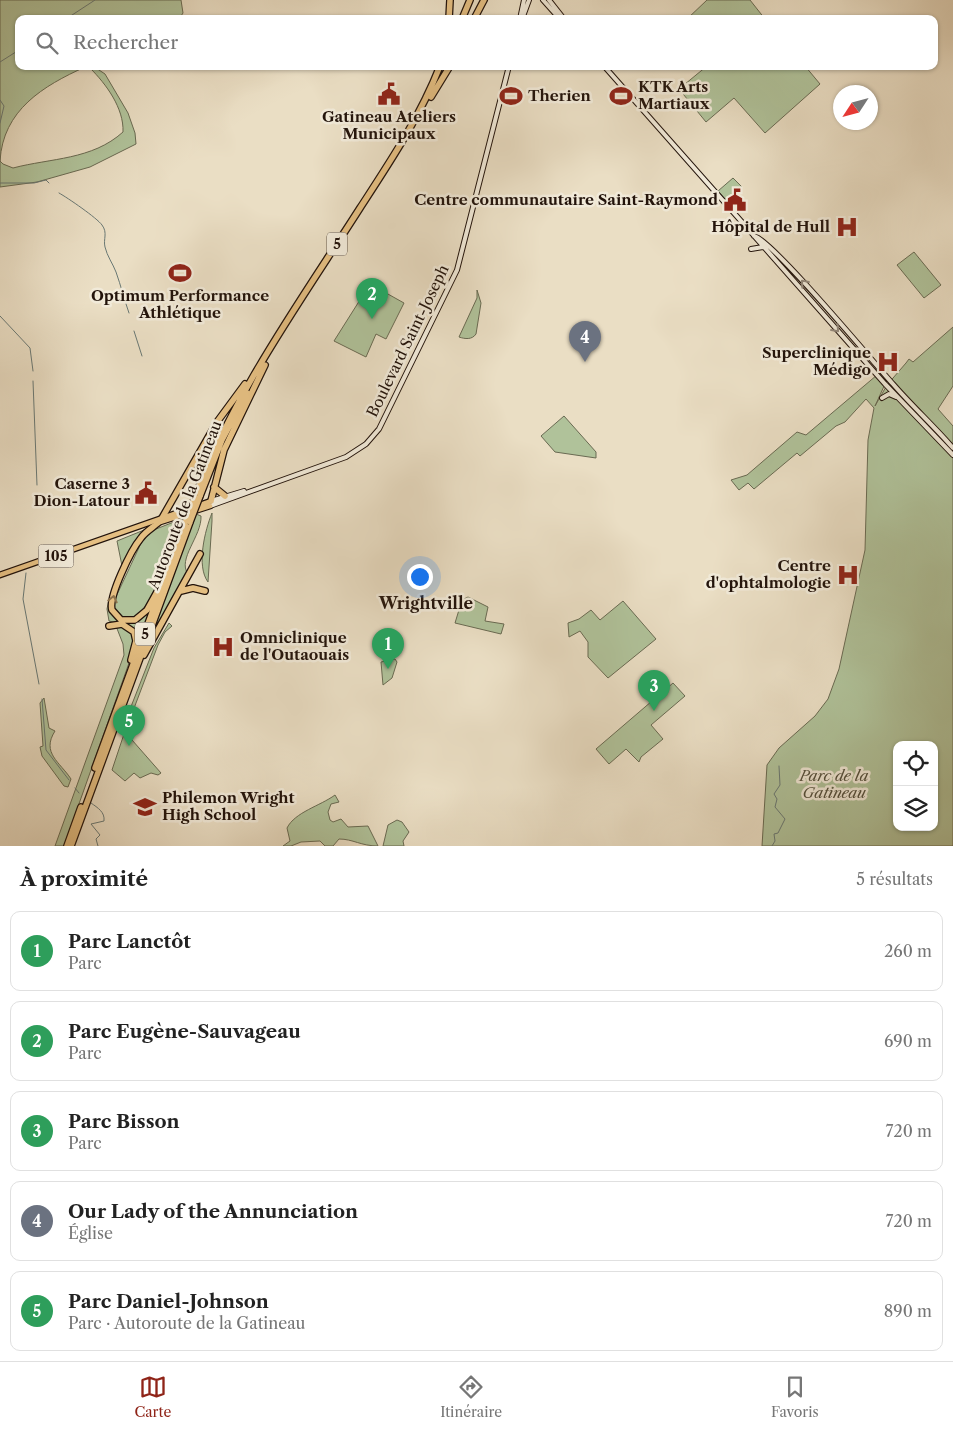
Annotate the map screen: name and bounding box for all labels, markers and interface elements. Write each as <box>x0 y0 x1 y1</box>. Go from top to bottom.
search box <box>15 15 938 70</box>
icon: search <box>33 29 61 57</box>
text: Rechercher <box>73 31 178 54</box>
place label: KTK Arts Martiaux <box>638 77 710 113</box>
public building icon: Gatineau Ateliers Municipaux <box>376 81 402 107</box>
sports icon: Therien <box>498 83 524 109</box>
sports icon: KTK Arts Martiaux <box>608 83 634 109</box>
north arrow <box>833 85 878 130</box>
place label: Therien <box>528 86 591 105</box>
place label: Gatineau Ateliers Municipaux <box>322 107 456 143</box>
public building icon: Centre communautaire Saint-Raymond <box>722 187 748 213</box>
place label: Centre communautaire Saint-Raymond <box>414 190 718 209</box>
hospital icon: Hôpital de Hull <box>834 214 860 240</box>
place label: Hôpital de Hull <box>711 217 830 236</box>
road number: 5 <box>327 232 347 255</box>
sports icon: Optimum Performance Athlétique <box>167 260 193 286</box>
street label: Boulevard Saint-Joseph <box>362 261 453 420</box>
pin: 2 <box>356 278 388 319</box>
one-way arrow <box>800 279 809 288</box>
place label: Optimum Performance Athlétique <box>91 286 269 322</box>
pin: 4 <box>569 321 601 362</box>
one-way arrow <box>831 324 840 333</box>
place label: Superclinique Médigo <box>762 343 871 379</box>
hospital icon: Superclinique Médigo <box>875 349 901 375</box>
street label: Autoroute de la Gatineau <box>143 418 226 593</box>
place label: Caserne 3 Dion-Latour <box>33 474 131 510</box>
public building icon: Caserne 3 Dion-Latour <box>133 480 159 506</box>
road number: 105 <box>38 544 74 568</box>
place label: Centre d'ophtalmologie <box>706 556 831 592</box>
hospital icon: Centre d'ophtalmologie <box>835 562 861 588</box>
your location <box>407 564 433 590</box>
district label: Wrightville <box>378 593 474 613</box>
one-way arrow <box>107 595 118 604</box>
road number: 5 <box>135 622 155 646</box>
place label: Omniclinique de l'Outaouais <box>240 628 349 664</box>
pin: 1 <box>372 628 404 669</box>
hospital icon: Omniclinique de l'Outaouais <box>210 634 236 660</box>
pin: 3 <box>638 670 670 711</box>
pin: 5 <box>113 705 145 746</box>
map controls <box>893 741 938 831</box>
button: locate <box>893 741 938 786</box>
park label: Parc de la Gatineau <box>798 766 869 802</box>
button: layers <box>893 786 938 831</box>
place label: Philemon Wright High School <box>162 788 295 824</box>
school or university icon: Philemon Wright High School <box>132 794 158 820</box>
text: À proximité <box>20 866 148 891</box>
text: 5 résultats <box>856 869 933 889</box>
text: Parc Lanctôt <box>68 930 191 953</box>
text: 1 <box>33 941 41 961</box>
text: 260 m <box>884 941 932 961</box>
text: Parc <box>68 953 102 973</box>
text: Parc Eugène-Sauvageau <box>68 1020 301 1043</box>
text: 2 <box>32 1031 42 1051</box>
text: 690 m <box>884 1031 932 1051</box>
text: Parc <box>68 1043 102 1063</box>
text: Parc Bisson <box>68 1110 180 1133</box>
text: 3 <box>32 1121 42 1141</box>
text: 720 m <box>886 1121 932 1141</box>
text: Parc <box>68 1133 102 1153</box>
text: Our Lady of the Annunciation <box>68 1200 358 1223</box>
text: 4 <box>32 1211 42 1231</box>
text: 720 m <box>886 1211 932 1231</box>
text: Église <box>68 1223 113 1243</box>
text: Parc Daniel-Johnson <box>68 1290 269 1313</box>
text: 5 <box>33 1301 41 1321</box>
text: 890 m <box>884 1301 932 1321</box>
text: Parc · Autoroute de la Gatineau <box>68 1313 305 1333</box>
tab: Carte <box>134 1373 171 1421</box>
tab: Itinéraire <box>440 1373 502 1421</box>
tab: Favoris <box>771 1373 819 1421</box>

